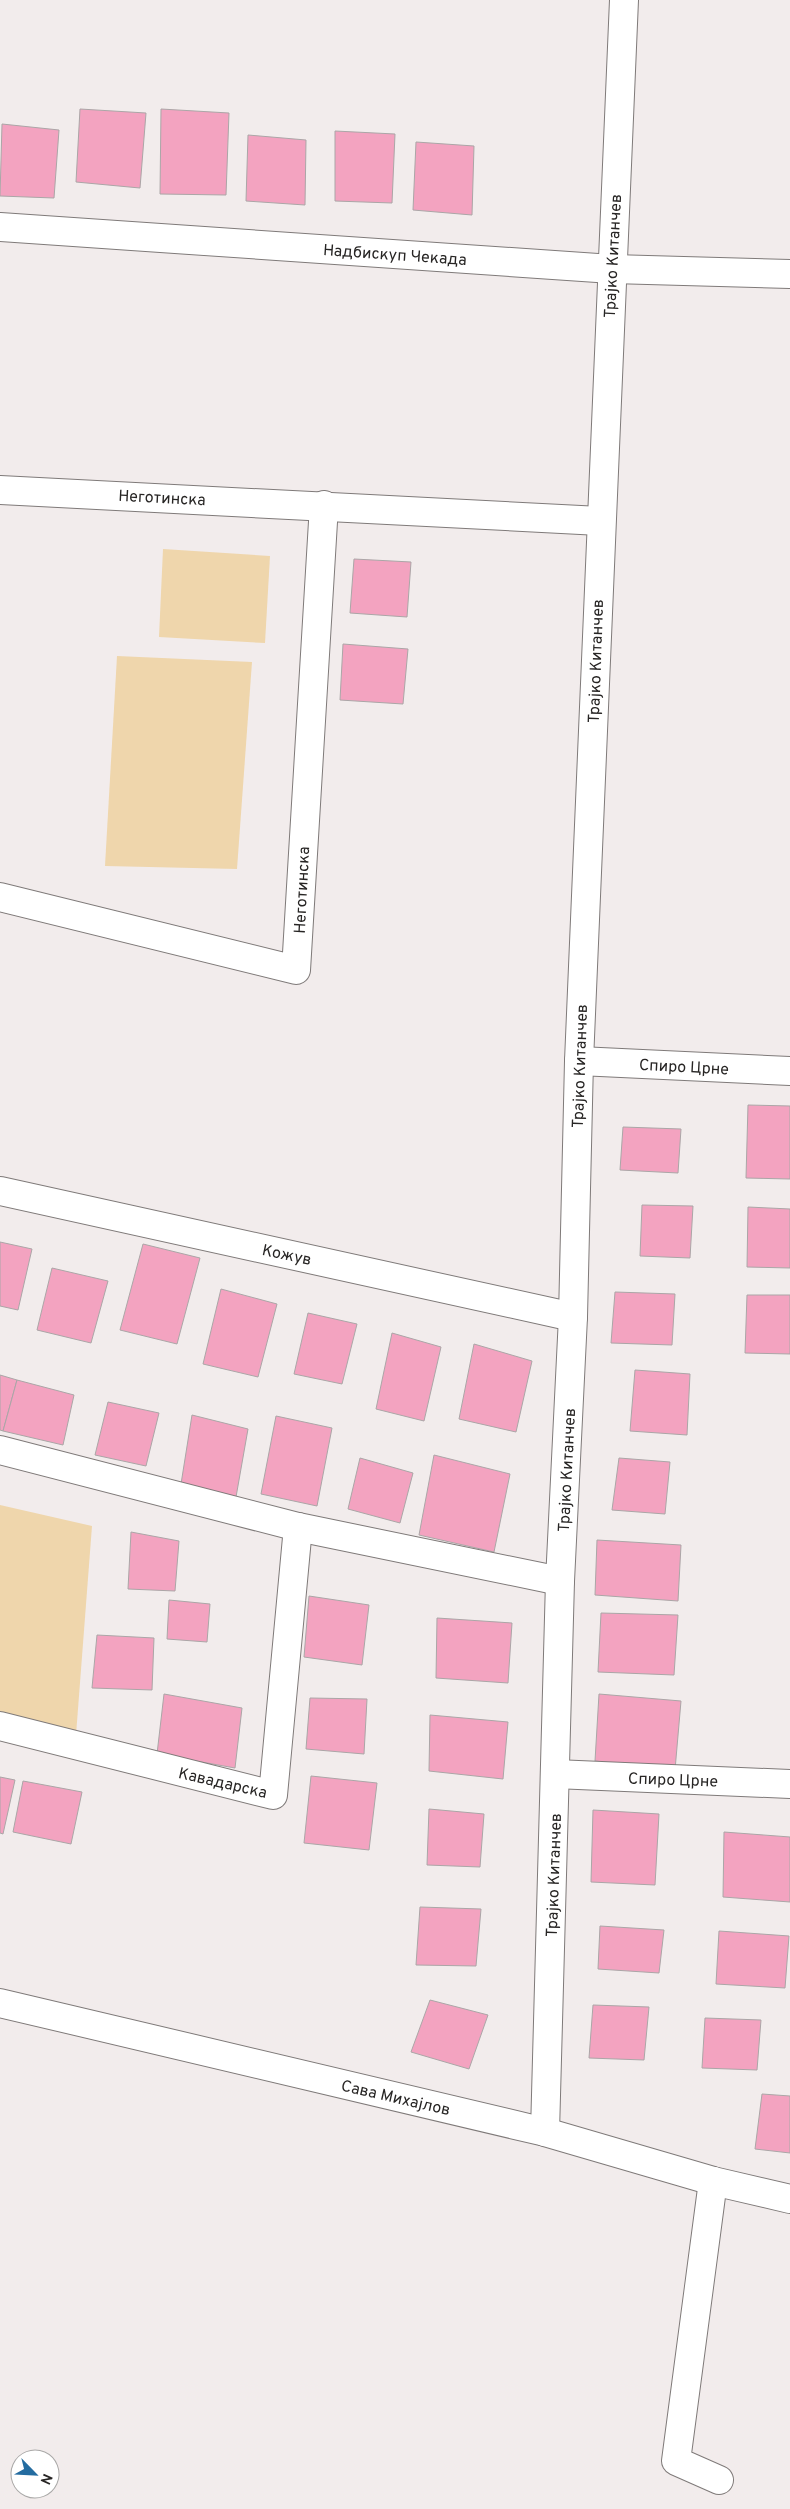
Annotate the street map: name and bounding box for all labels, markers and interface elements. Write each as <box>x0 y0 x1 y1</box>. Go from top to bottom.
street label: Трајко Китанчев <box>601 194 627 319</box>
street label: Надбискуп Чекада <box>322 241 467 271</box>
street label: Неготинска <box>118 487 206 511</box>
street label: Трајко Китанчев <box>585 599 609 723</box>
street label: Неготинска <box>291 846 315 934</box>
street label: Трајко Китанчев <box>569 1004 593 1128</box>
street label: Спиро Црне <box>638 1056 729 1080</box>
street label: Кожув <box>260 1241 313 1271</box>
street label: Трајко Китанчев <box>555 1408 581 1533</box>
street label: Кавадарска <box>176 1764 269 1804</box>
street label: Спиро Црне <box>628 1769 718 1793</box>
street label: Трајко Китанчев <box>543 1813 567 1937</box>
street label: Сава Михајлов <box>339 2077 452 2121</box>
north arrow <box>10 2449 60 2499</box>
text: N <box>36 2471 55 2487</box>

